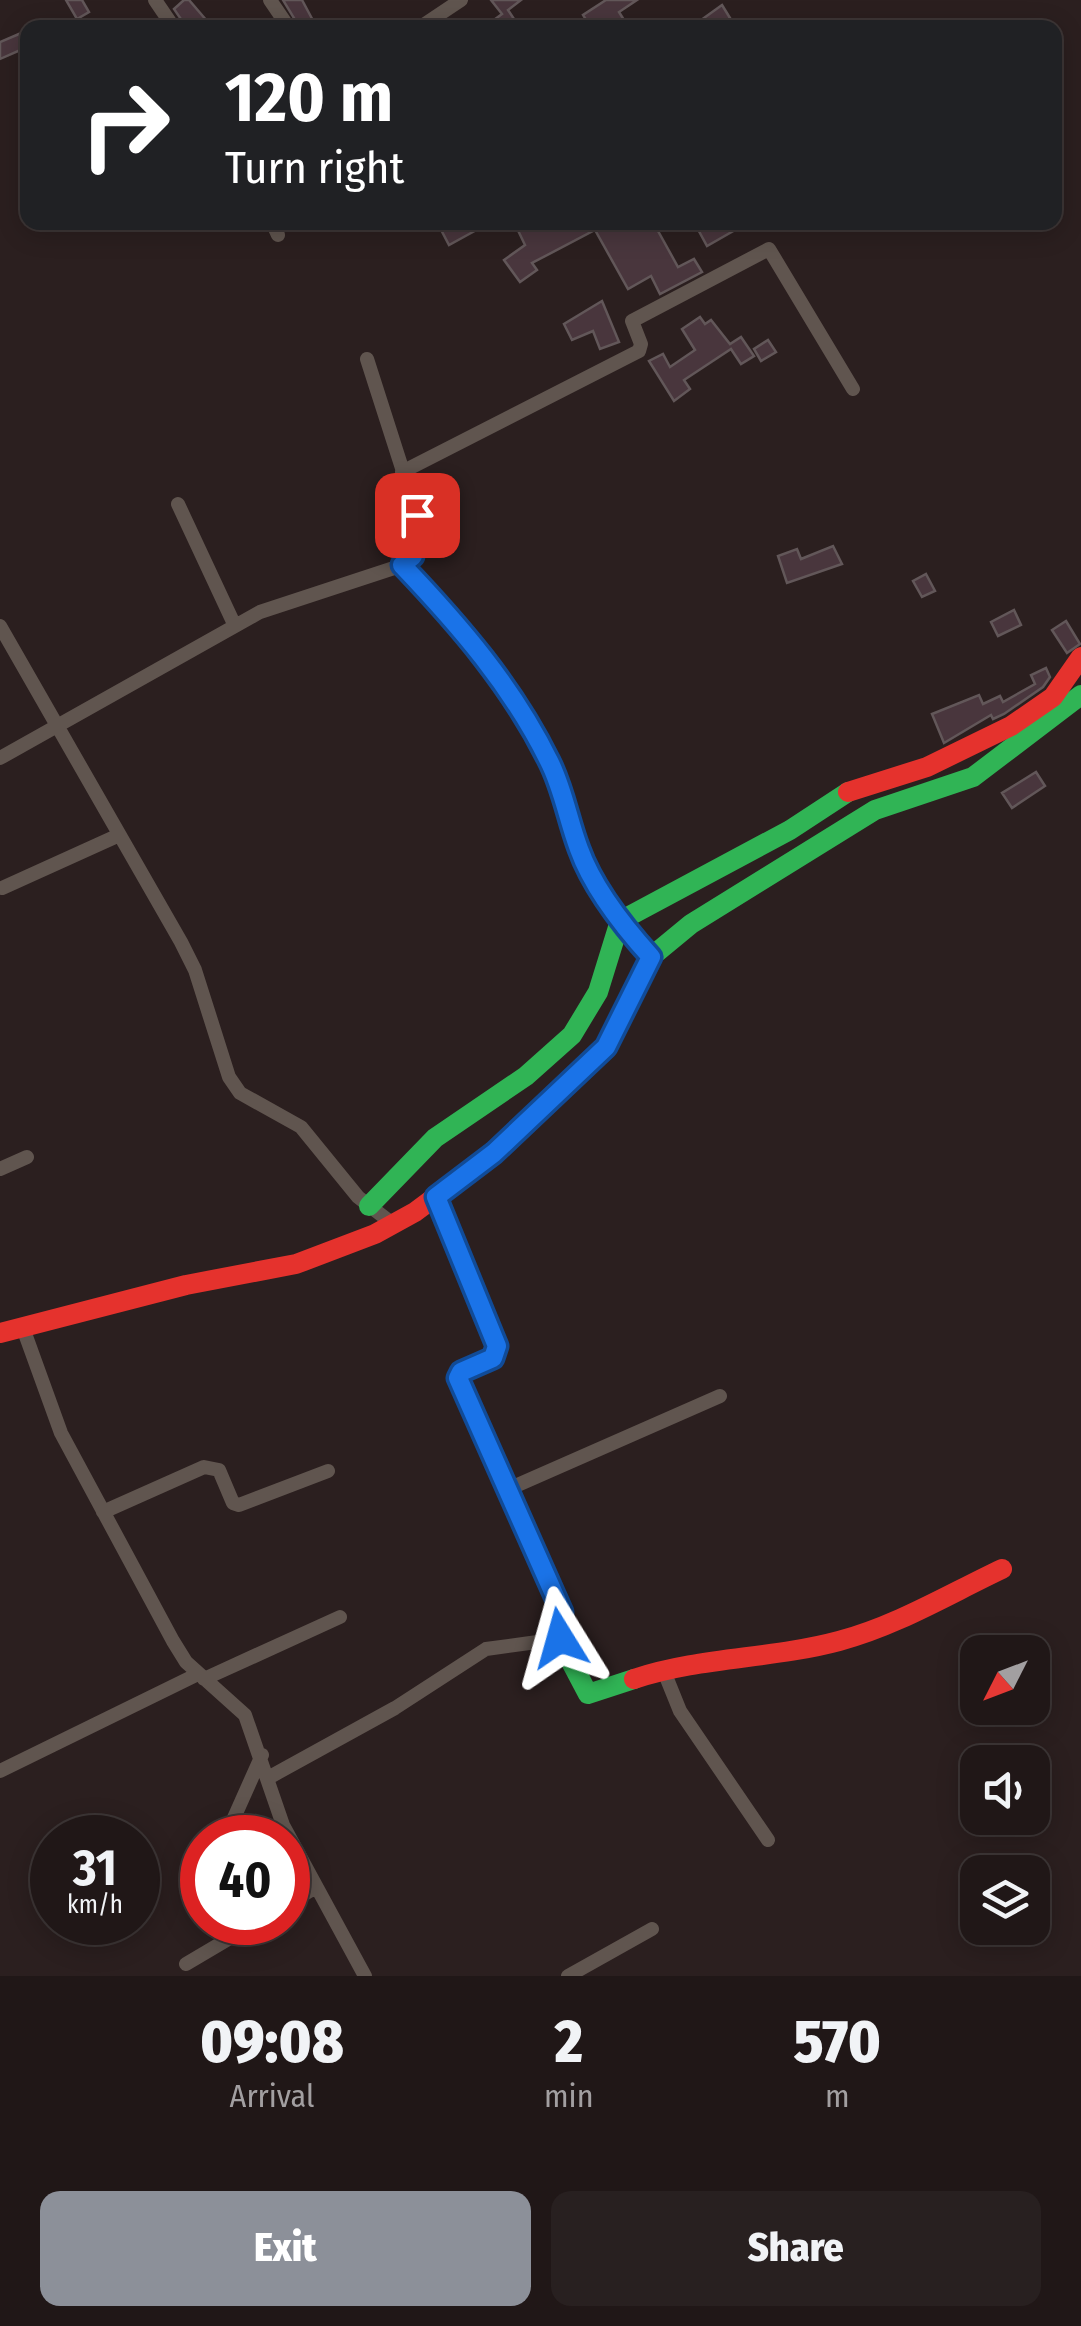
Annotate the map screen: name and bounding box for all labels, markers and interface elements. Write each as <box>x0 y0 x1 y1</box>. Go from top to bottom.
text: 120 m <box>225 56 393 140</box>
icon: right <box>60 60 190 190</box>
text: Turn right <box>225 141 404 195</box>
pin <box>375 473 460 558</box>
icon: arrive <box>390 488 445 543</box>
position arrow <box>508 1586 612 1690</box>
north arrow <box>960 1635 1050 1725</box>
map controls <box>960 1635 1050 1945</box>
button: sound <box>960 1745 1050 1835</box>
speed limit sign: 40 <box>180 1815 310 1945</box>
text: 31 <box>73 1838 117 1898</box>
button: layers <box>960 1855 1050 1945</box>
text: km/h <box>67 1890 123 1920</box>
text: 09:08 <box>200 2006 344 2078</box>
text: 2 <box>555 2006 583 2078</box>
text: 570 <box>794 2006 881 2078</box>
text: Arrival <box>230 2077 314 2115</box>
text: min <box>544 2077 594 2115</box>
text: m <box>825 2077 850 2115</box>
button: Exit <box>40 2191 531 2306</box>
button: Share <box>551 2191 1041 2306</box>

